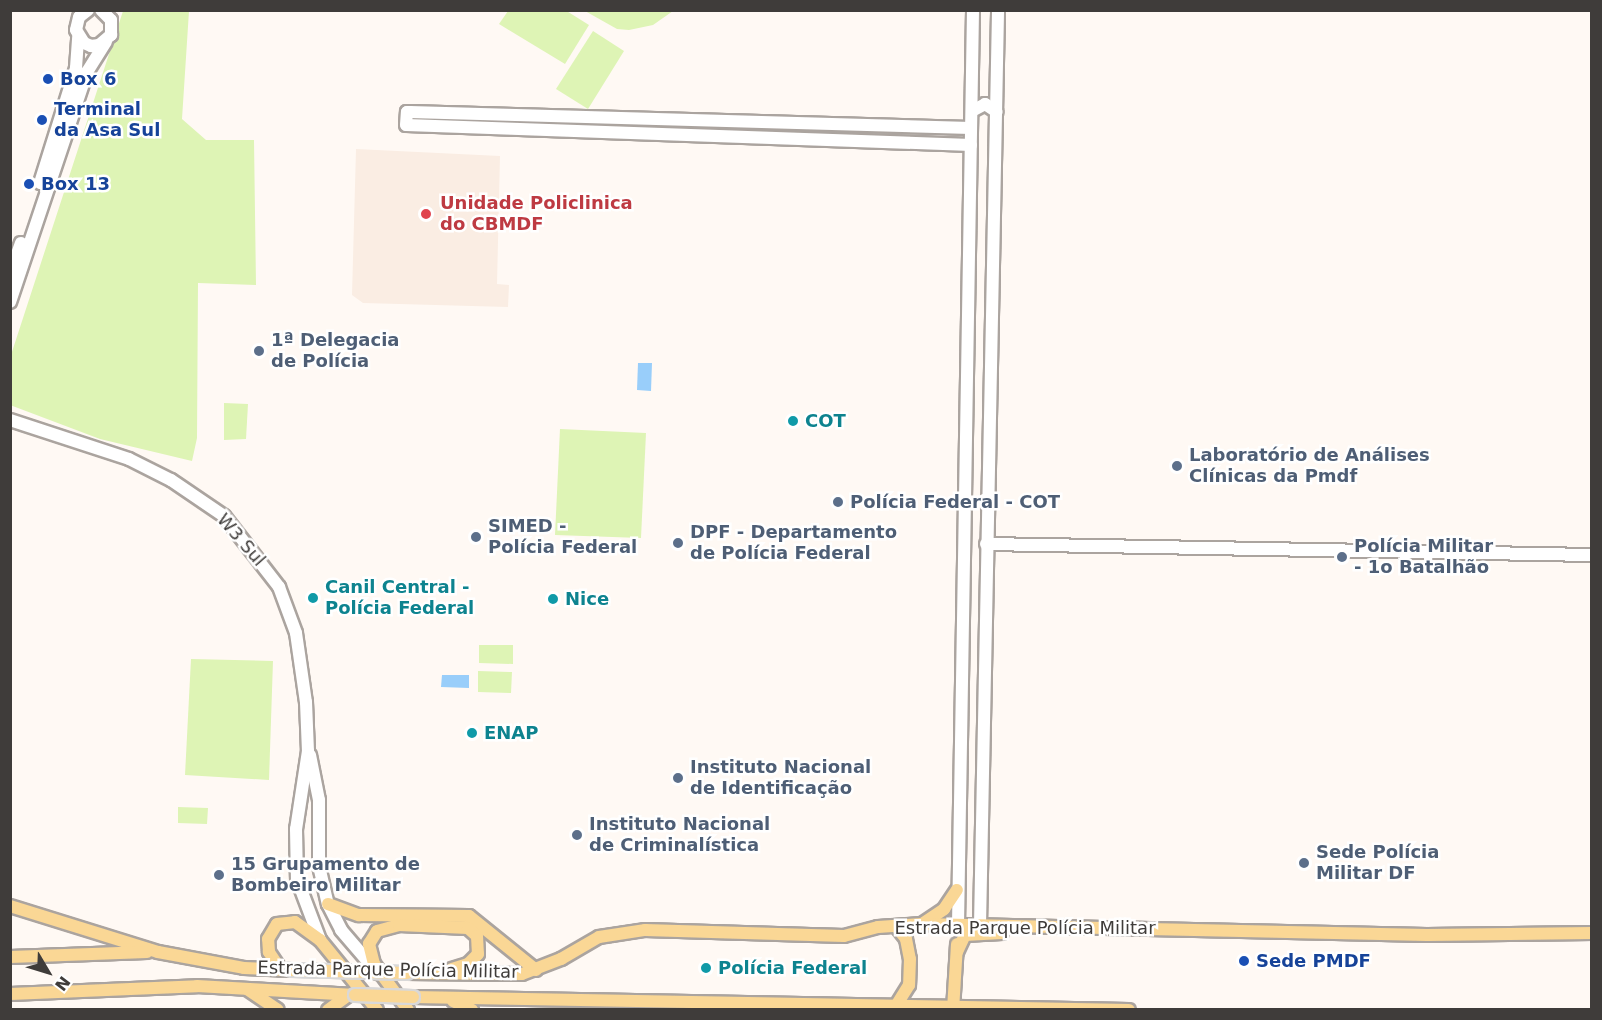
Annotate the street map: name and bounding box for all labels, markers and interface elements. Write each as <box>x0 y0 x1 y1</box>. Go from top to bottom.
place label: Box 6 <box>60 68 116 90</box>
marker: Box 6 <box>41 72 55 86</box>
place label: Terminal da Asa Sul <box>54 99 160 142</box>
marker: Terminal da Asa Sul <box>35 113 49 127</box>
place label: Box 13 <box>41 173 110 195</box>
marker: Box 13 <box>22 177 36 191</box>
place label: Unidade Policlinica do CBMDF <box>440 193 633 236</box>
marker: Unidade Policlinica do CBMDF <box>417 205 435 223</box>
place label: 1ª Delegacia de Polícia <box>271 330 399 372</box>
marker: 1ª Delegacia de Polícia <box>252 344 266 358</box>
place label: COT <box>805 410 846 432</box>
marker: COT <box>786 414 800 428</box>
place label: Laboratório de Análises Clínicas da Pmdf <box>1189 445 1430 488</box>
marker: Laboratório de Análises Clínicas da Pmdf <box>1170 459 1184 473</box>
place label: Polícia Federal - COT <box>850 491 1060 513</box>
marker: Polícia Federal - COT <box>831 495 845 509</box>
street label: W3 Sul <box>212 509 270 571</box>
place label: SIMED - Polícia Federal <box>488 516 637 558</box>
place label: DPF - Departamento de Polícia Federal <box>690 522 897 564</box>
marker: SIMED - Polícia Federal <box>469 530 483 544</box>
marker: DPF - Departamento de Polícia Federal <box>671 536 685 550</box>
place label: Polícia Militar - 1o Batalhão <box>1354 536 1493 578</box>
marker: Polícia Militar - 1o Batalhão <box>1335 550 1349 564</box>
place label: Canil Central - Polícia Federal <box>325 577 474 620</box>
place label: Nice <box>565 588 609 610</box>
marker: Canil Central - Polícia Federal <box>306 591 320 605</box>
marker: Nice <box>546 592 560 606</box>
place label: ENAP <box>484 722 538 744</box>
marker: ENAP <box>465 726 479 740</box>
place label: Instituto Nacional de Identificação <box>690 757 871 800</box>
marker: Instituto Nacional de Identificação <box>671 771 685 785</box>
place label: Instituto Nacional de Criminalística <box>589 814 770 856</box>
marker: Instituto Nacional de Criminalística <box>570 828 584 842</box>
place label: Sede Polícia Militar DF <box>1316 842 1439 884</box>
place label: 15 Grupamento de Bombeiro Militar <box>231 854 420 896</box>
marker: Sede Polícia Militar DF <box>1297 856 1311 870</box>
marker: 15 Grupamento de Bombeiro Militar <box>212 868 226 882</box>
street label: Estrada Parque Polícia Militar <box>894 917 1156 939</box>
north arrow <box>18 942 78 1002</box>
place label: Sede PMDF <box>1256 950 1371 972</box>
marker: Sede PMDF <box>1237 954 1251 968</box>
street label: Estrada Parque Polícia Militar <box>257 957 519 983</box>
place label: Polícia Federal <box>718 957 867 979</box>
marker: Polícia Federal <box>699 961 713 975</box>
text: N <box>51 972 74 995</box>

